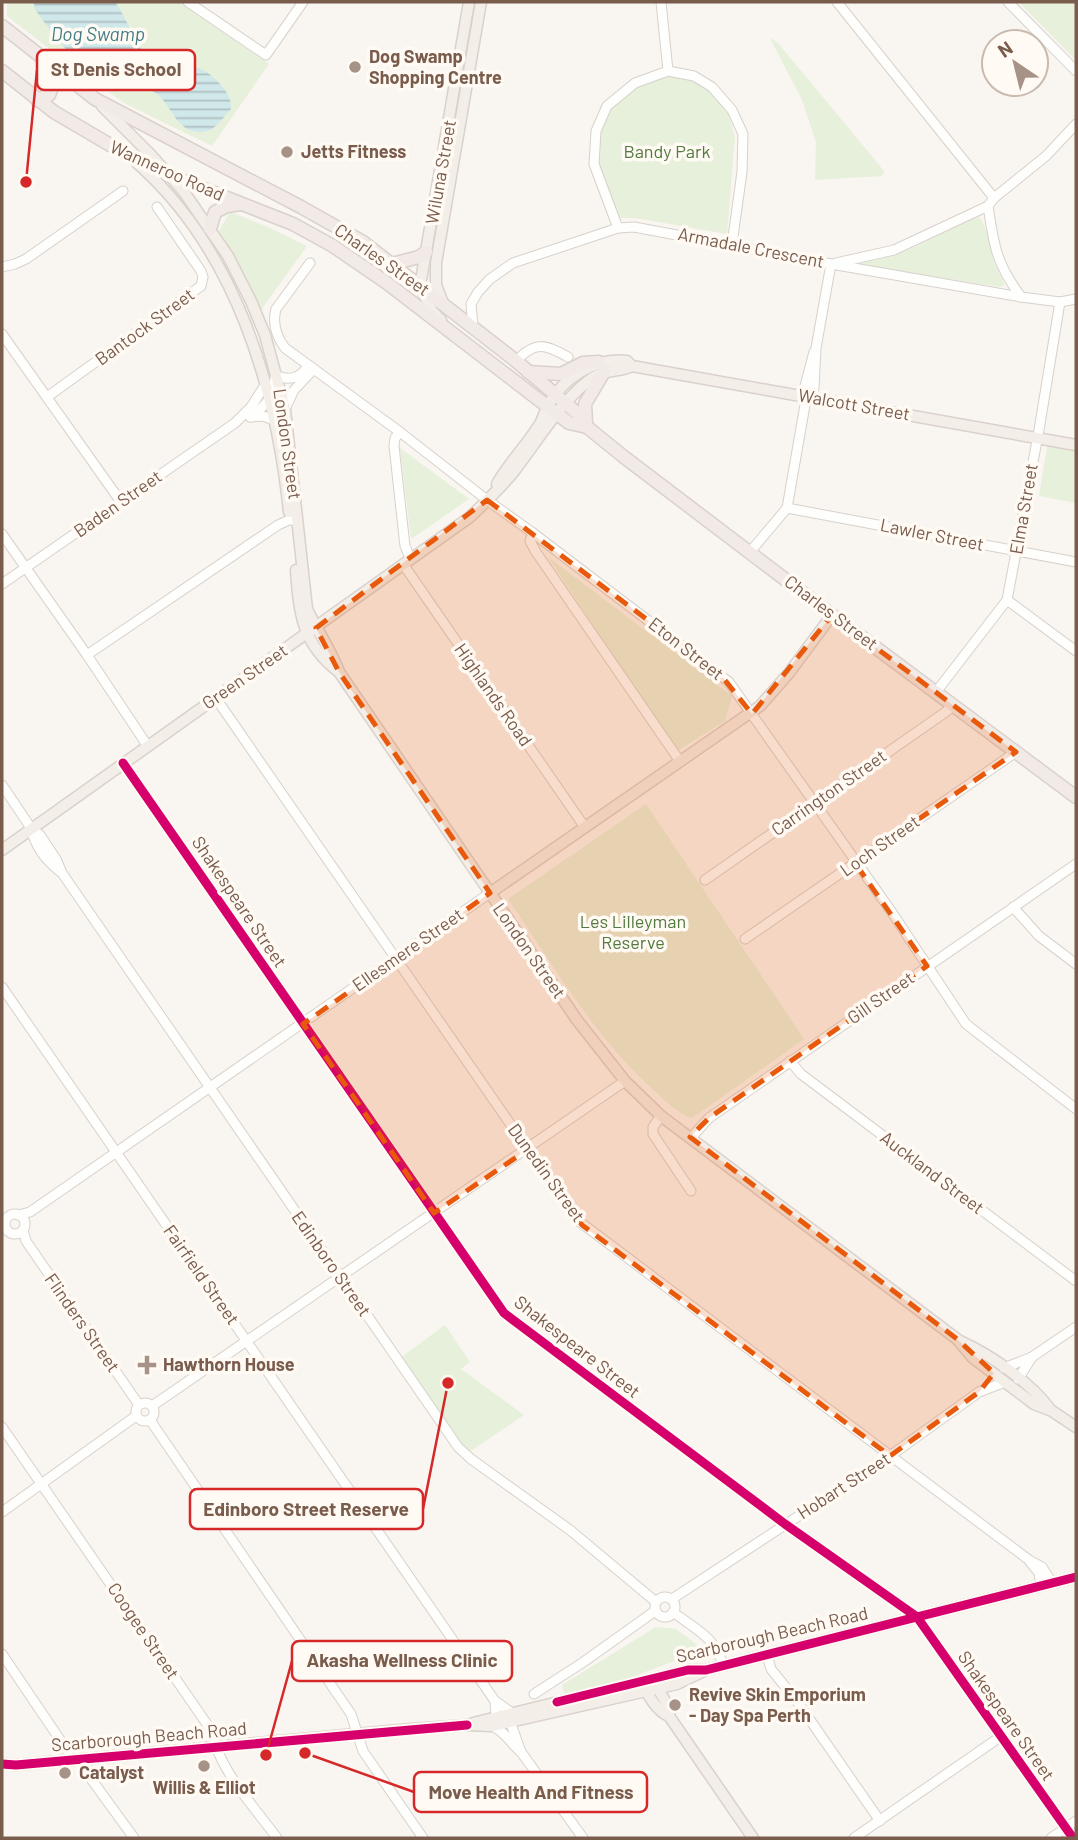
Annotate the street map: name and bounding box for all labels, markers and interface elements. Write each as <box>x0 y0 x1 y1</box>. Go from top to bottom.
water label: Dog Swamp <box>51 22 145 45</box>
north arrow <box>980 28 1050 98</box>
text: N <box>993 36 1017 62</box>
place label: Dog Swamp Shopping Centre <box>369 45 502 88</box>
callout: St Denis School <box>37 50 195 90</box>
text: St Denis School <box>51 57 181 80</box>
marker: Dog Swamp Shopping Centre <box>347 59 363 75</box>
street label: Wiluna Street <box>420 118 460 226</box>
street label: Wanneroo Road <box>107 135 228 205</box>
place label: Jetts Fitness <box>301 140 406 162</box>
park label: Bandy Park <box>623 140 711 162</box>
marker: Jetts Fitness <box>279 144 295 160</box>
street label: Charles Street <box>331 218 434 300</box>
street label: Armadale Crescent <box>676 222 826 272</box>
street label: Bantock Street <box>90 283 198 370</box>
street label: Walcott Street <box>797 383 912 425</box>
street label: London Street <box>269 387 307 501</box>
street label: Elma Street <box>1004 462 1042 556</box>
street label: Baden Street <box>69 465 166 542</box>
street label: Lawler Street <box>878 513 986 555</box>
street label: Charles Street <box>781 570 883 654</box>
street label: Eton Street <box>645 612 729 684</box>
street label: Green Street <box>198 639 291 714</box>
street label: Highlands Road <box>450 639 537 750</box>
street label: Carrington Street <box>767 744 890 840</box>
street label: Loch Street <box>836 810 923 881</box>
street label: Shakespeare Street <box>188 832 292 971</box>
street label: London Street <box>489 898 571 1002</box>
street label: Ellesmere Street <box>348 903 467 996</box>
park label: Les Lilleyman Reserve <box>580 910 686 953</box>
street label: Gill Street <box>843 966 918 1028</box>
street label: Dunedin Street <box>504 1119 590 1226</box>
street label: Auckland Street <box>876 1126 989 1218</box>
street label: Edinboro Street <box>287 1207 376 1320</box>
street label: Fairfield Street <box>159 1220 244 1329</box>
street label: Flinders Street <box>41 1269 125 1376</box>
street label: Shakespeare Street <box>510 1290 645 1402</box>
place label: Hawthorn House <box>163 1353 295 1375</box>
marker: Hawthorn House <box>137 1355 157 1375</box>
street label: Hobart Street <box>793 1447 894 1523</box>
callout: Edinboro Street Reserve <box>190 1489 423 1529</box>
text: Edinboro Street Reserve <box>203 1497 409 1520</box>
street label: Coogee Street <box>103 1578 184 1683</box>
street label: Scarborough Beach Road <box>674 1601 870 1667</box>
callout: Akasha Wellness Clinic <box>292 1641 512 1681</box>
street label: Shakespeare Street <box>954 1646 1060 1785</box>
text: Akasha Wellness Clinic <box>306 1648 498 1671</box>
place label: Revive Skin Emporium - Day Spa Perth <box>689 1683 866 1726</box>
marker: Revive Skin Emporium - Day Spa Perth <box>667 1697 683 1713</box>
street label: Scarborough Beach Road <box>50 1716 248 1756</box>
marker: Willis & Elliot <box>196 1758 212 1774</box>
place label: Catalyst <box>79 1761 144 1783</box>
marker: Catalyst <box>57 1765 73 1781</box>
callout: Move Health And Fitness <box>414 1772 647 1812</box>
place label: Willis & Elliot <box>152 1776 256 1798</box>
text: Move Health And Fitness <box>428 1780 634 1803</box>

